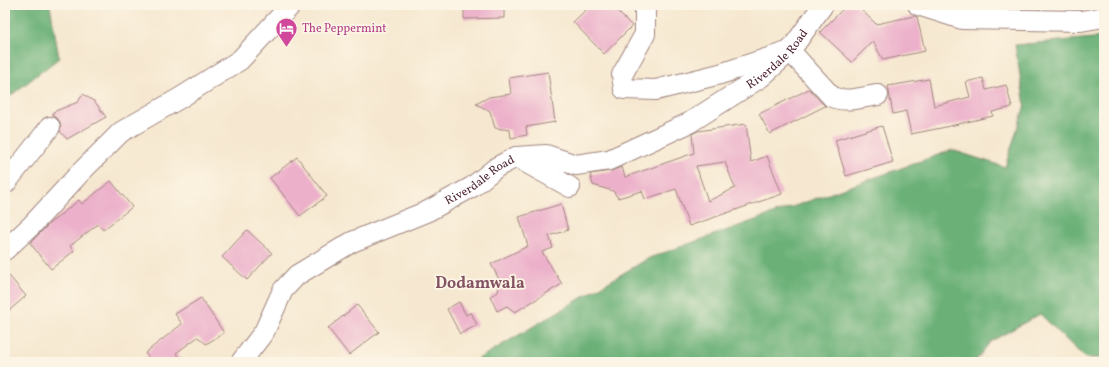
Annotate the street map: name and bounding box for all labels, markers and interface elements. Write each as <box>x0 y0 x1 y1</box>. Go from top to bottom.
hotel icon: The Peppermint <box>273 15 299 48</box>
place label: The Peppermint <box>302 21 387 37</box>
street label: Riverdale Road <box>744 26 812 93</box>
street label: Riverdale Road <box>442 152 518 209</box>
district label: Dodamwala <box>435 273 525 295</box>

